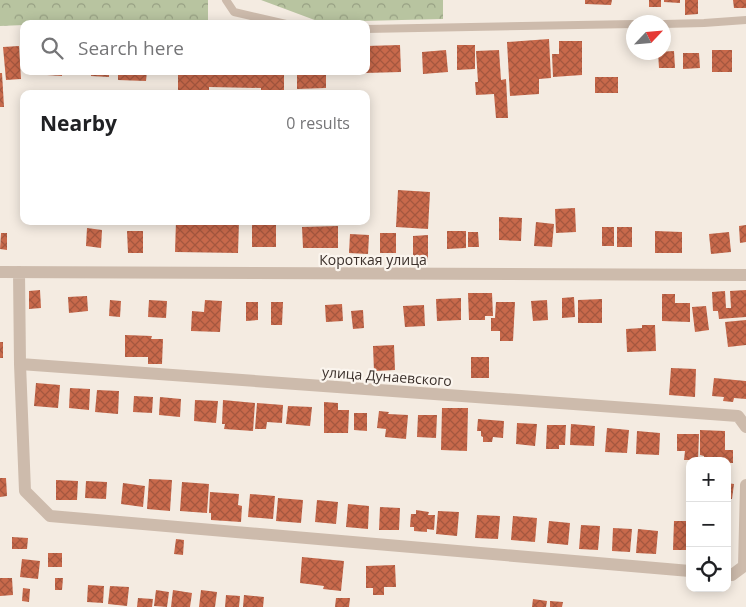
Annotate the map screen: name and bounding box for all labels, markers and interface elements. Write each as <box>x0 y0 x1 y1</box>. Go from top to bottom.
north arrow <box>626 15 671 60</box>
search box <box>20 20 370 75</box>
icon: search <box>38 34 66 62</box>
text: Search here <box>78 35 184 61</box>
text: Nearby <box>40 109 117 137</box>
text: 0 results <box>286 112 350 134</box>
street label: Короткая улица <box>319 250 427 269</box>
street label: улица Дунаевского <box>321 362 453 390</box>
map controls <box>686 457 731 592</box>
button: + <box>686 457 731 502</box>
button: − <box>686 502 731 547</box>
button: locate <box>686 547 731 592</box>

